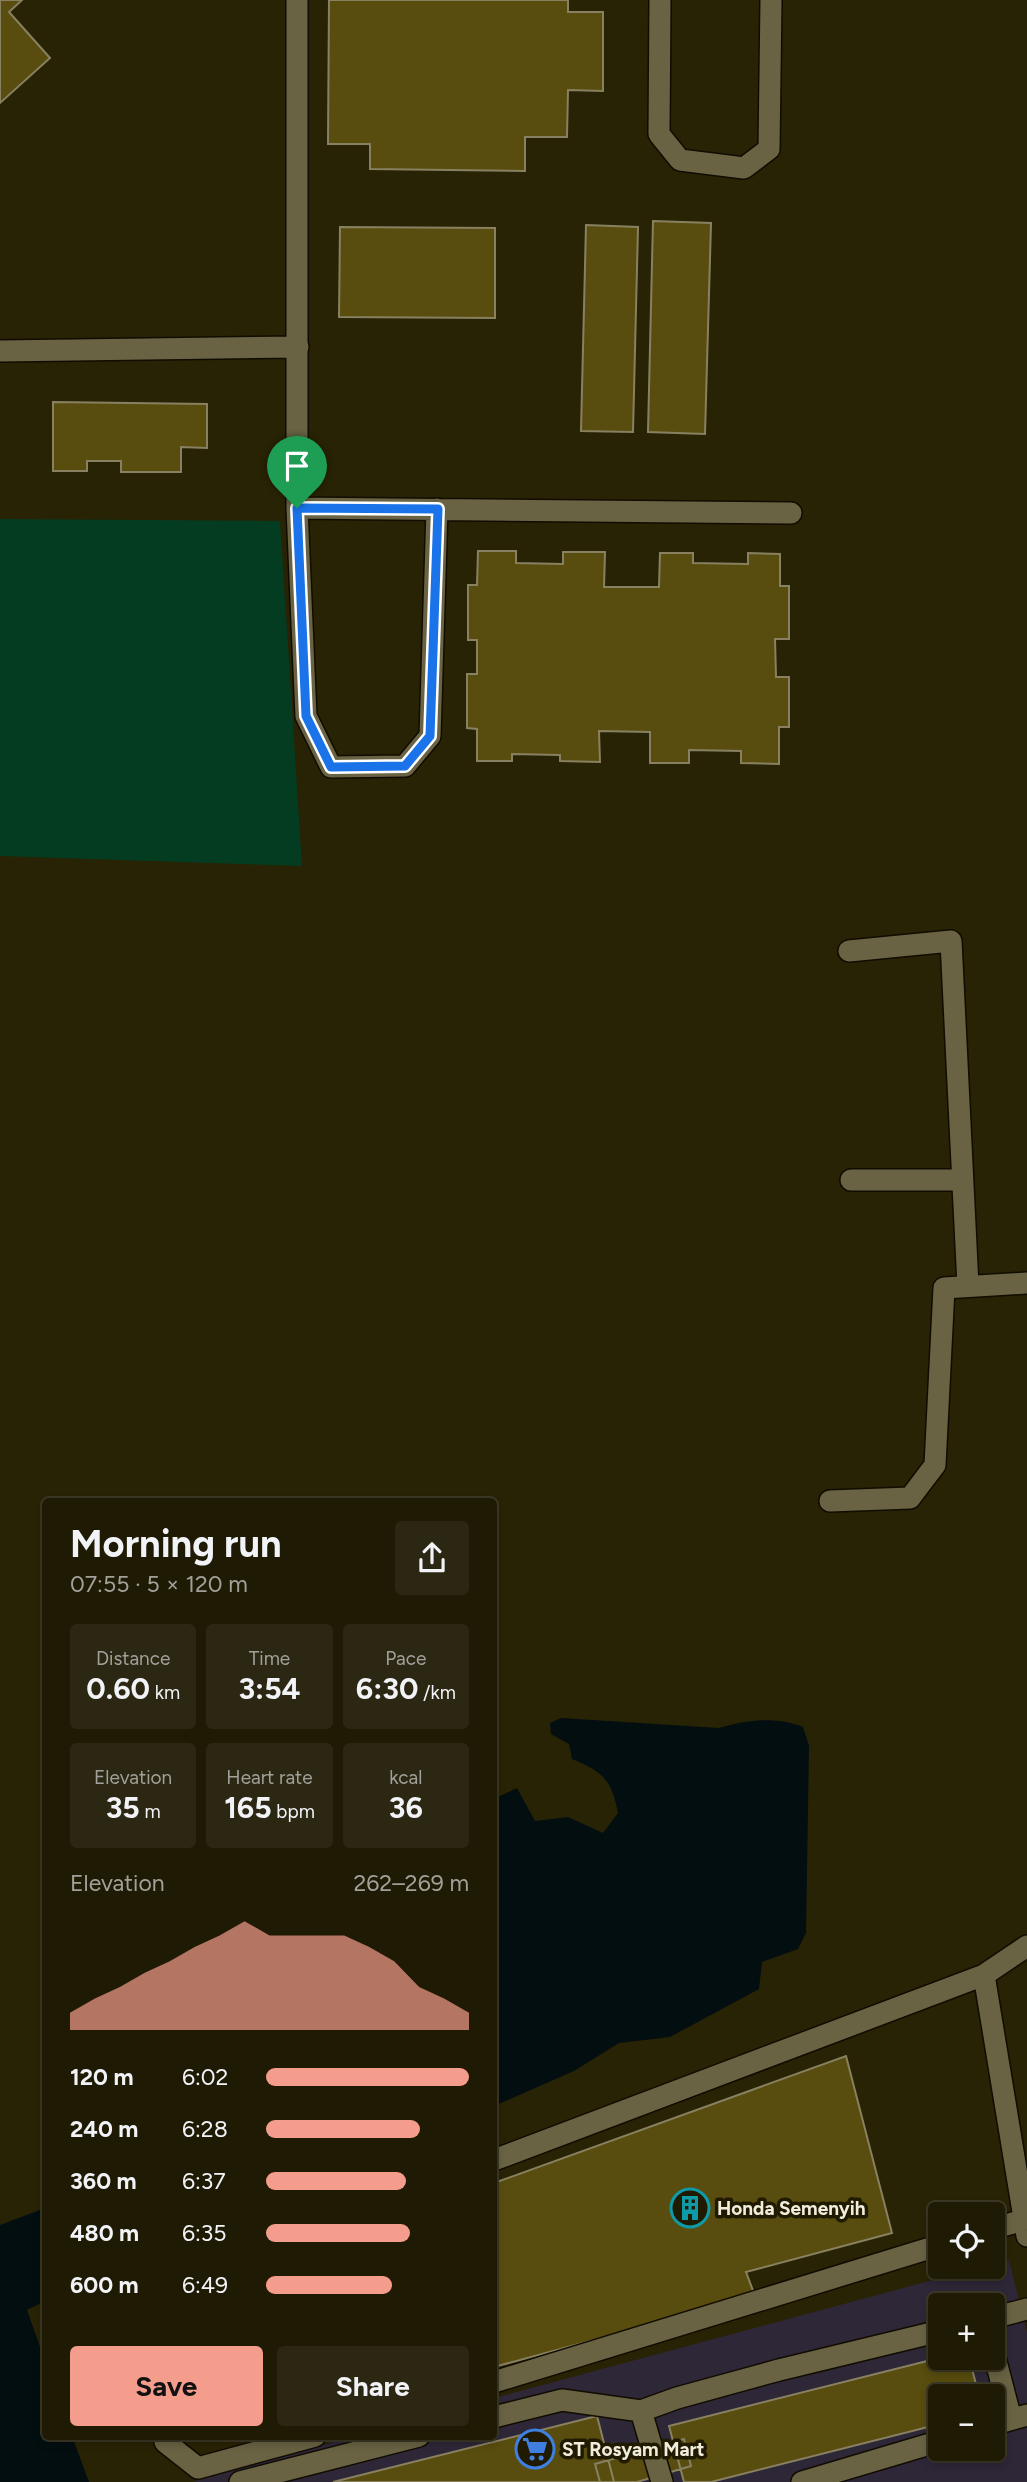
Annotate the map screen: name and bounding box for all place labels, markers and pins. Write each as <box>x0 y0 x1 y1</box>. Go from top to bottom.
pin <box>267 436 327 508</box>
building icon: Honda Semenyih <box>669 2187 711 2229</box>
place label: Honda Semenyih <box>717 2197 865 2220</box>
supermarket icon: ST Rosyam Mart <box>514 2428 556 2470</box>
place label: ST Rosyam Mart <box>562 2438 705 2461</box>

